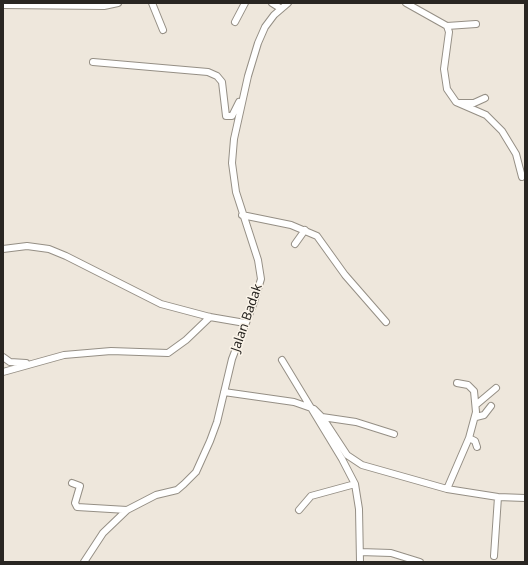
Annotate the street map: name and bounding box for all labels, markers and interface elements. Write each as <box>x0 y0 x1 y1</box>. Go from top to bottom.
street label: Jalan Badak <box>228 282 266 354</box>

